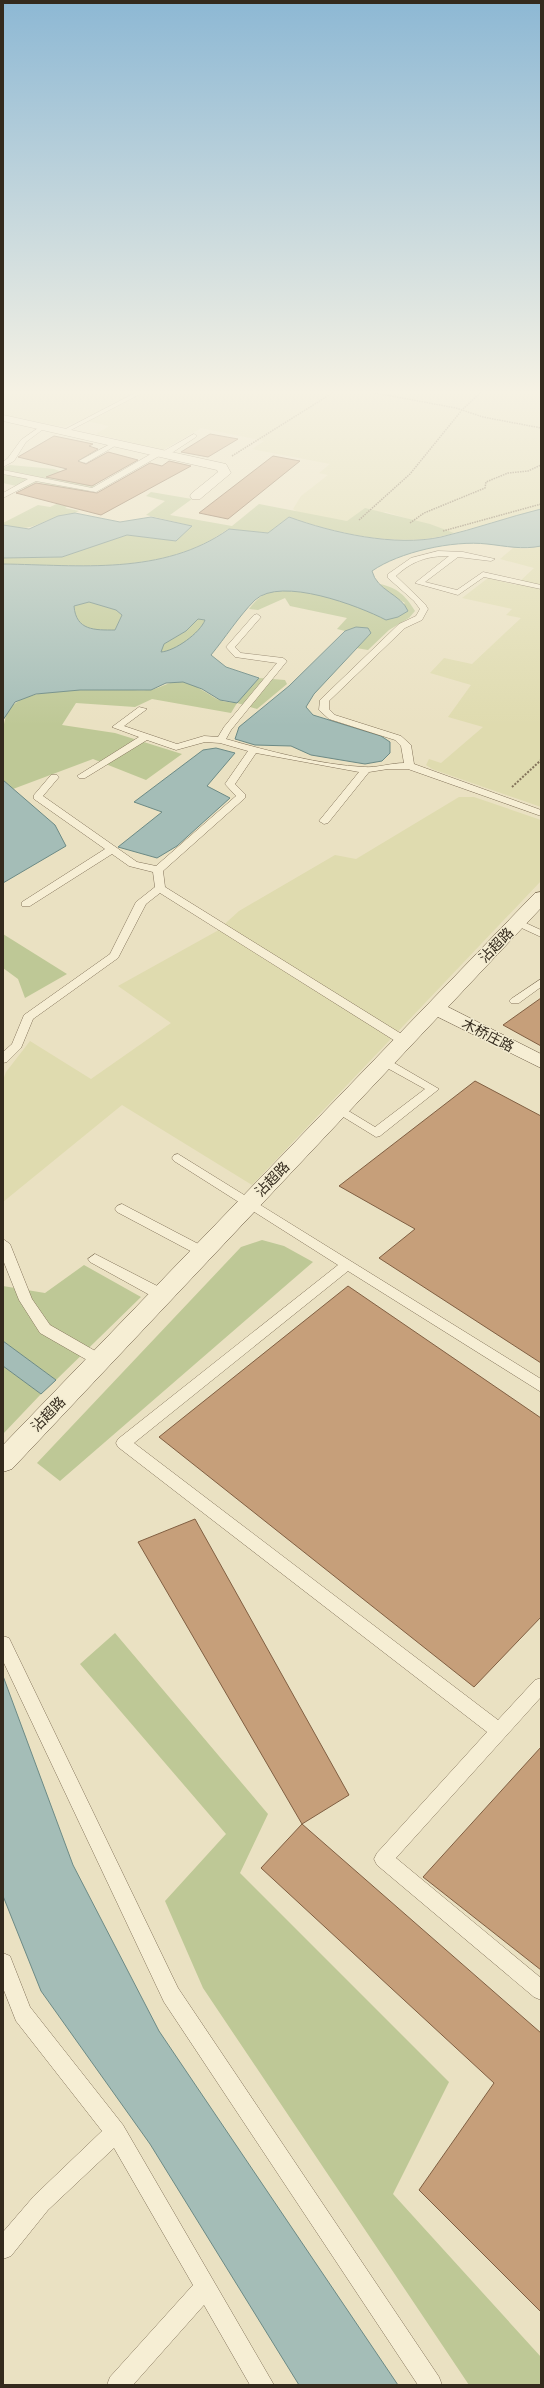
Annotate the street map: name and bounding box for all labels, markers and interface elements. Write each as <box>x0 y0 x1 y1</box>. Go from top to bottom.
street label: 沾超路 <box>475 924 517 966</box>
street label: 木桥庄路 <box>459 1014 517 1056</box>
street label: 沾超路 <box>251 1158 293 1200</box>
street label: 沾超路 <box>27 1393 69 1435</box>

